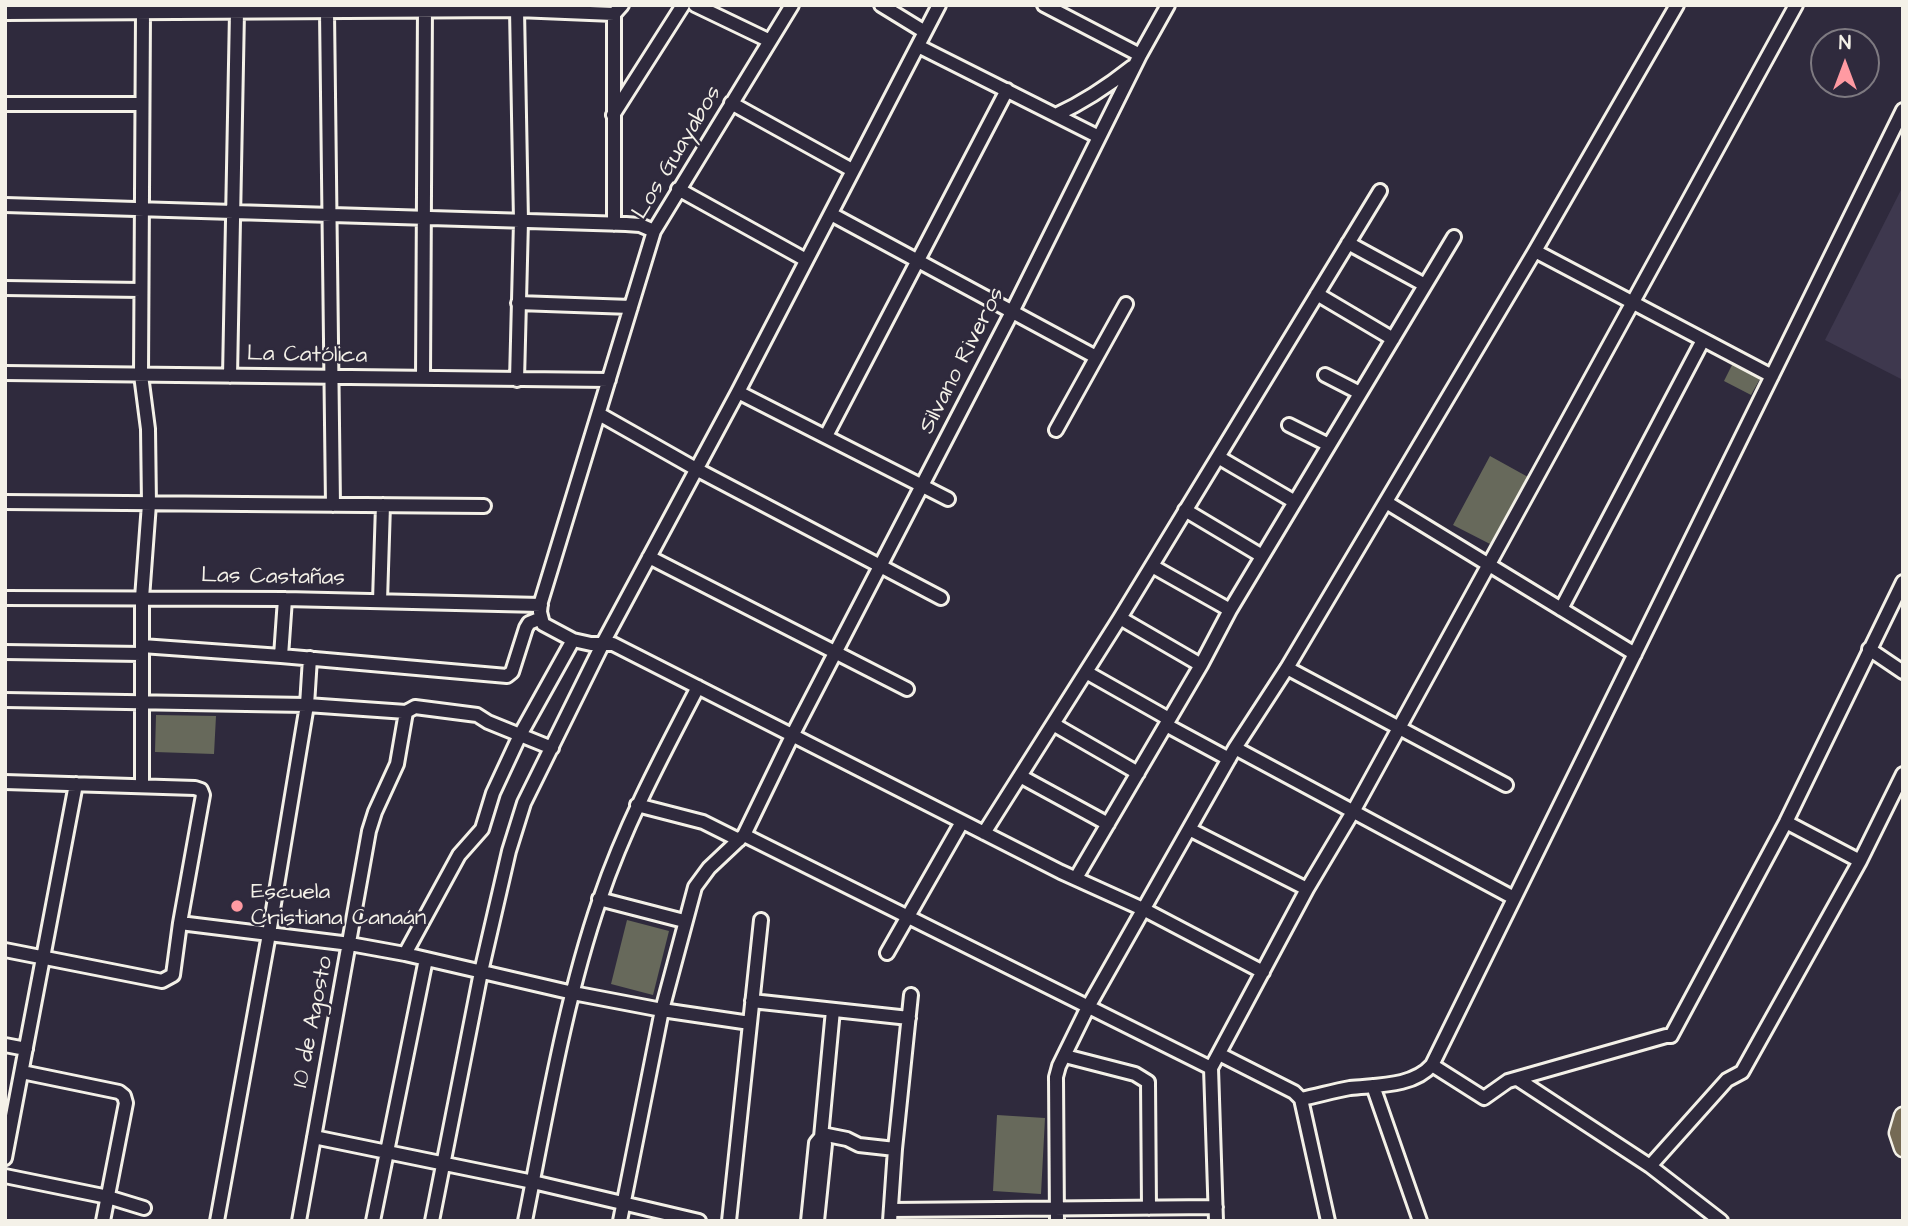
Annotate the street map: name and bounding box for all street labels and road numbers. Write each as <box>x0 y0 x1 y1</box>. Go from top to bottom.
street label: Los Guayabos <box>627 81 729 225</box>
street label: Silvano Riveros <box>914 283 1012 439</box>
street label: La Católica <box>247 341 367 371</box>
street label: Las Castañas <box>201 563 345 593</box>
street label: 10 de Agosto <box>288 954 340 1090</box>

